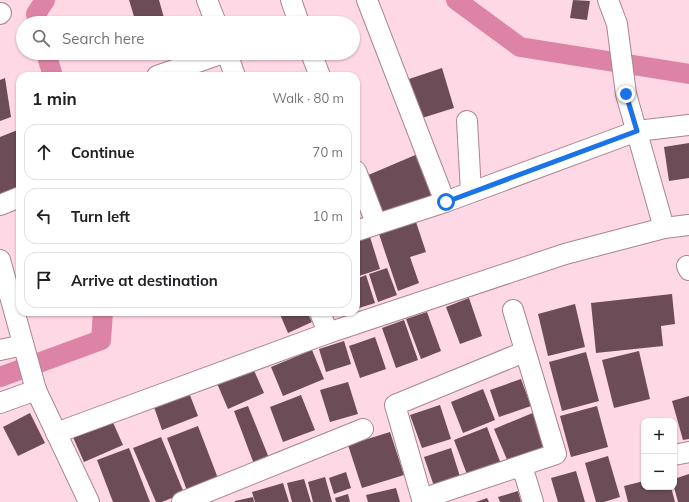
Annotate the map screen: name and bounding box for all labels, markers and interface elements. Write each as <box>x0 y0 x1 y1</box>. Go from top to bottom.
search box <box>16 16 360 60</box>
icon: search <box>30 27 52 49</box>
text: Search here <box>62 29 144 48</box>
route end <box>617 85 635 103</box>
text: 1 min <box>32 88 77 109</box>
text: Walk · 80 m <box>273 90 344 106</box>
icon: ahead <box>33 141 55 163</box>
text: Continue <box>71 143 134 162</box>
text: 70 m <box>313 144 343 160</box>
route start <box>437 193 455 211</box>
icon: left <box>33 205 55 227</box>
text: Turn left <box>71 207 130 226</box>
text: 10 m <box>313 208 343 224</box>
icon: arrive <box>33 269 55 291</box>
text: Arrive at destination <box>71 271 218 290</box>
map controls <box>641 418 677 490</box>
button: + <box>641 418 677 454</box>
button: − <box>641 454 677 490</box>

